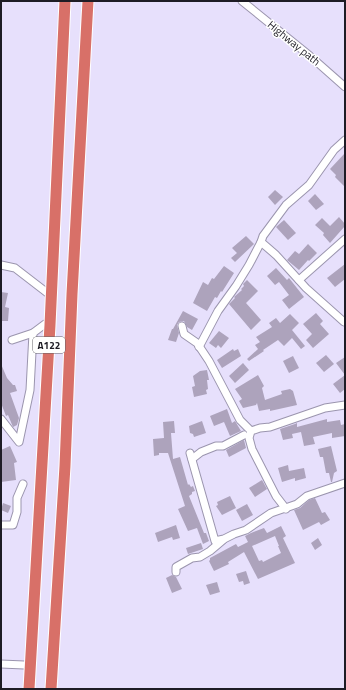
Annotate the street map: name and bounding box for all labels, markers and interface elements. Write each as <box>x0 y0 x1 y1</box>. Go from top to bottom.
street label: Highway path <box>264 17 324 69</box>
road number: A122 <box>33 337 65 353</box>

